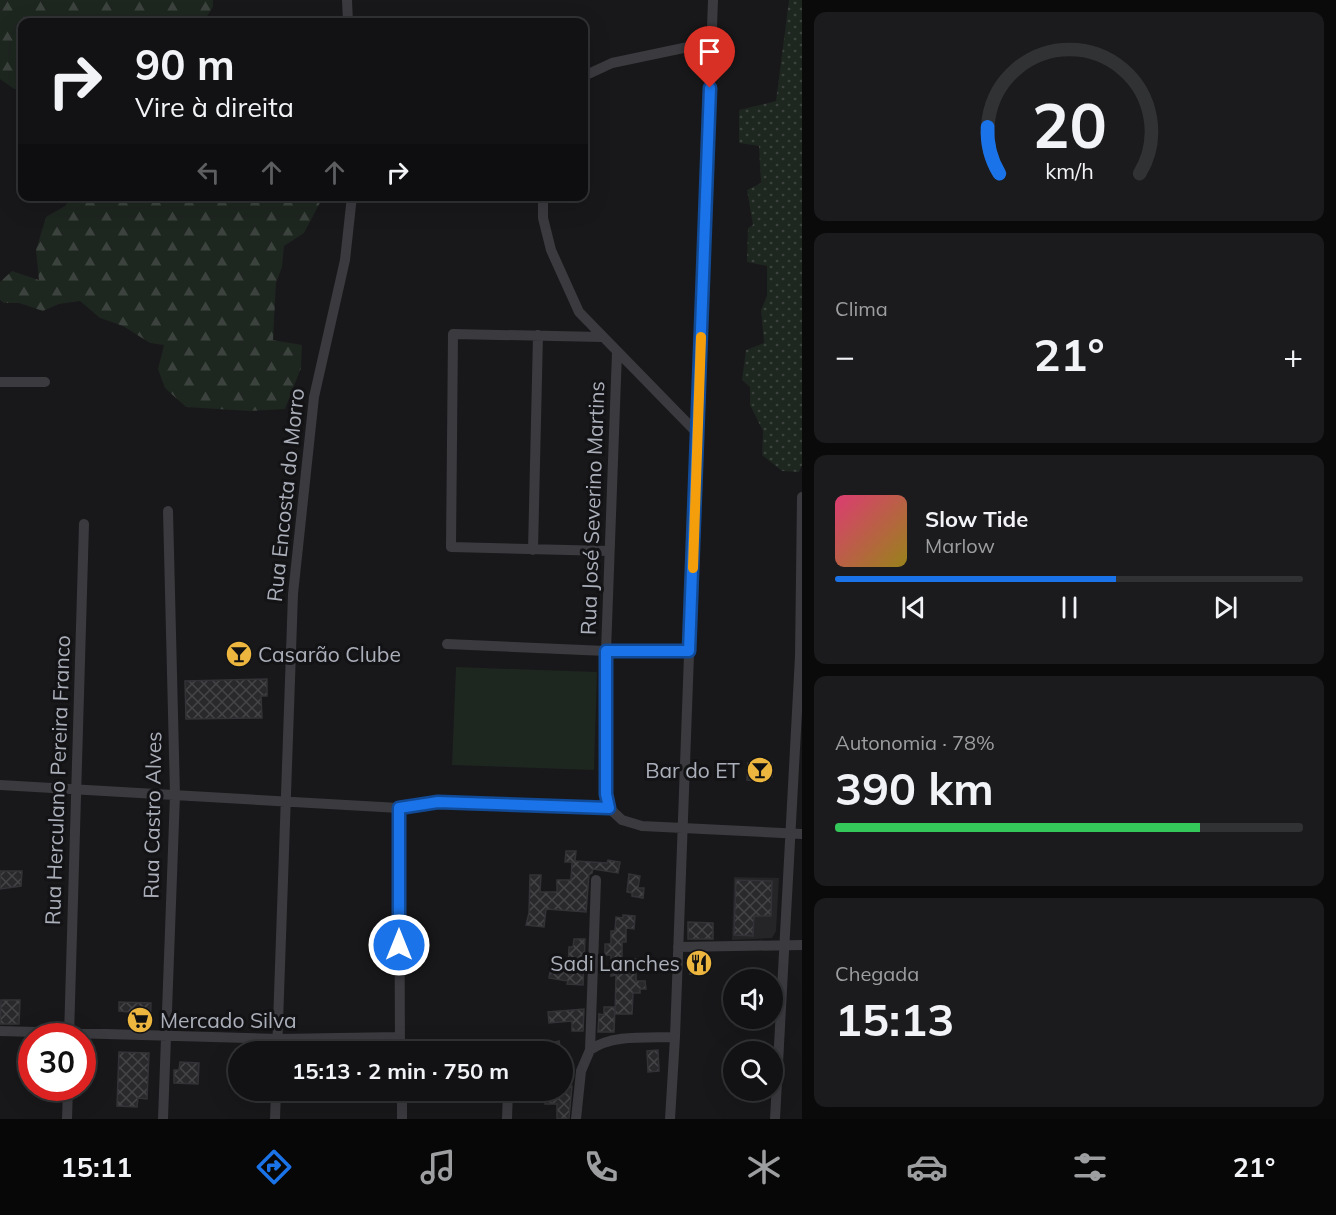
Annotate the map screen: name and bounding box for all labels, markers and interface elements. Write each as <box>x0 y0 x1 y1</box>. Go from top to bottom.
pin <box>684 26 735 88</box>
icon: arrive <box>693 35 726 68</box>
text: 90 m <box>135 38 235 91</box>
icon: right <box>36 42 114 120</box>
text: 20 <box>1032 85 1106 164</box>
text: Vire à direita <box>135 90 294 124</box>
icon: left <box>192 156 225 189</box>
icon: ahead <box>255 156 288 189</box>
icon: ahead <box>318 156 351 189</box>
icon: right <box>381 156 414 189</box>
text: km/h <box>1045 157 1093 184</box>
text: Clima <box>835 296 888 321</box>
text: 21° <box>1033 326 1105 382</box>
text: − <box>835 335 855 376</box>
text: + <box>1283 335 1303 376</box>
street label: Rua José Severino Martins <box>575 381 609 635</box>
street label: Rua Encosta do Morro <box>261 387 309 603</box>
text: Slow Tide <box>925 505 1028 533</box>
text: Marlow <box>925 533 995 558</box>
icon: previous <box>897 591 930 624</box>
icon: pause <box>1053 591 1086 624</box>
icon: next <box>1209 591 1242 624</box>
street label: Rua Herculano Pereira Franco <box>39 635 75 925</box>
bar icon: Casarão Clube <box>224 639 254 669</box>
place label: Casarão Clube <box>258 641 401 667</box>
text: Autonomia · 78% <box>835 730 995 755</box>
street label: Rua Castro Alves <box>138 731 166 899</box>
bar icon: Bar do ET <box>745 755 775 785</box>
place label: Bar do ET <box>645 757 740 783</box>
text: 390 km <box>835 760 994 816</box>
position arrow <box>367 913 431 977</box>
restaurant icon: Sadi Lanches <box>684 948 714 978</box>
place label: Sadi Lanches <box>550 950 680 976</box>
text: Chegada <box>835 961 919 986</box>
map controls <box>723 969 783 1101</box>
button: sound <box>723 969 783 1029</box>
text: 15:13 <box>835 991 954 1047</box>
supermarket icon: Mercado Silva <box>125 1005 155 1035</box>
place label: Mercado Silva <box>160 1007 297 1033</box>
speed limit sign: 30 <box>18 1023 96 1101</box>
button: search <box>723 1041 783 1101</box>
text: 15:13 · 2 min · 750 m <box>292 1057 509 1085</box>
icon: directions <box>253 1146 295 1188</box>
icon: music <box>417 1146 459 1188</box>
icon: phone <box>580 1146 622 1188</box>
icon: climate <box>743 1146 785 1188</box>
icon: car <box>906 1146 948 1188</box>
icon: filters <box>1069 1146 1111 1188</box>
text: 15:11 <box>61 1150 132 1184</box>
text: 21° <box>1233 1150 1275 1184</box>

